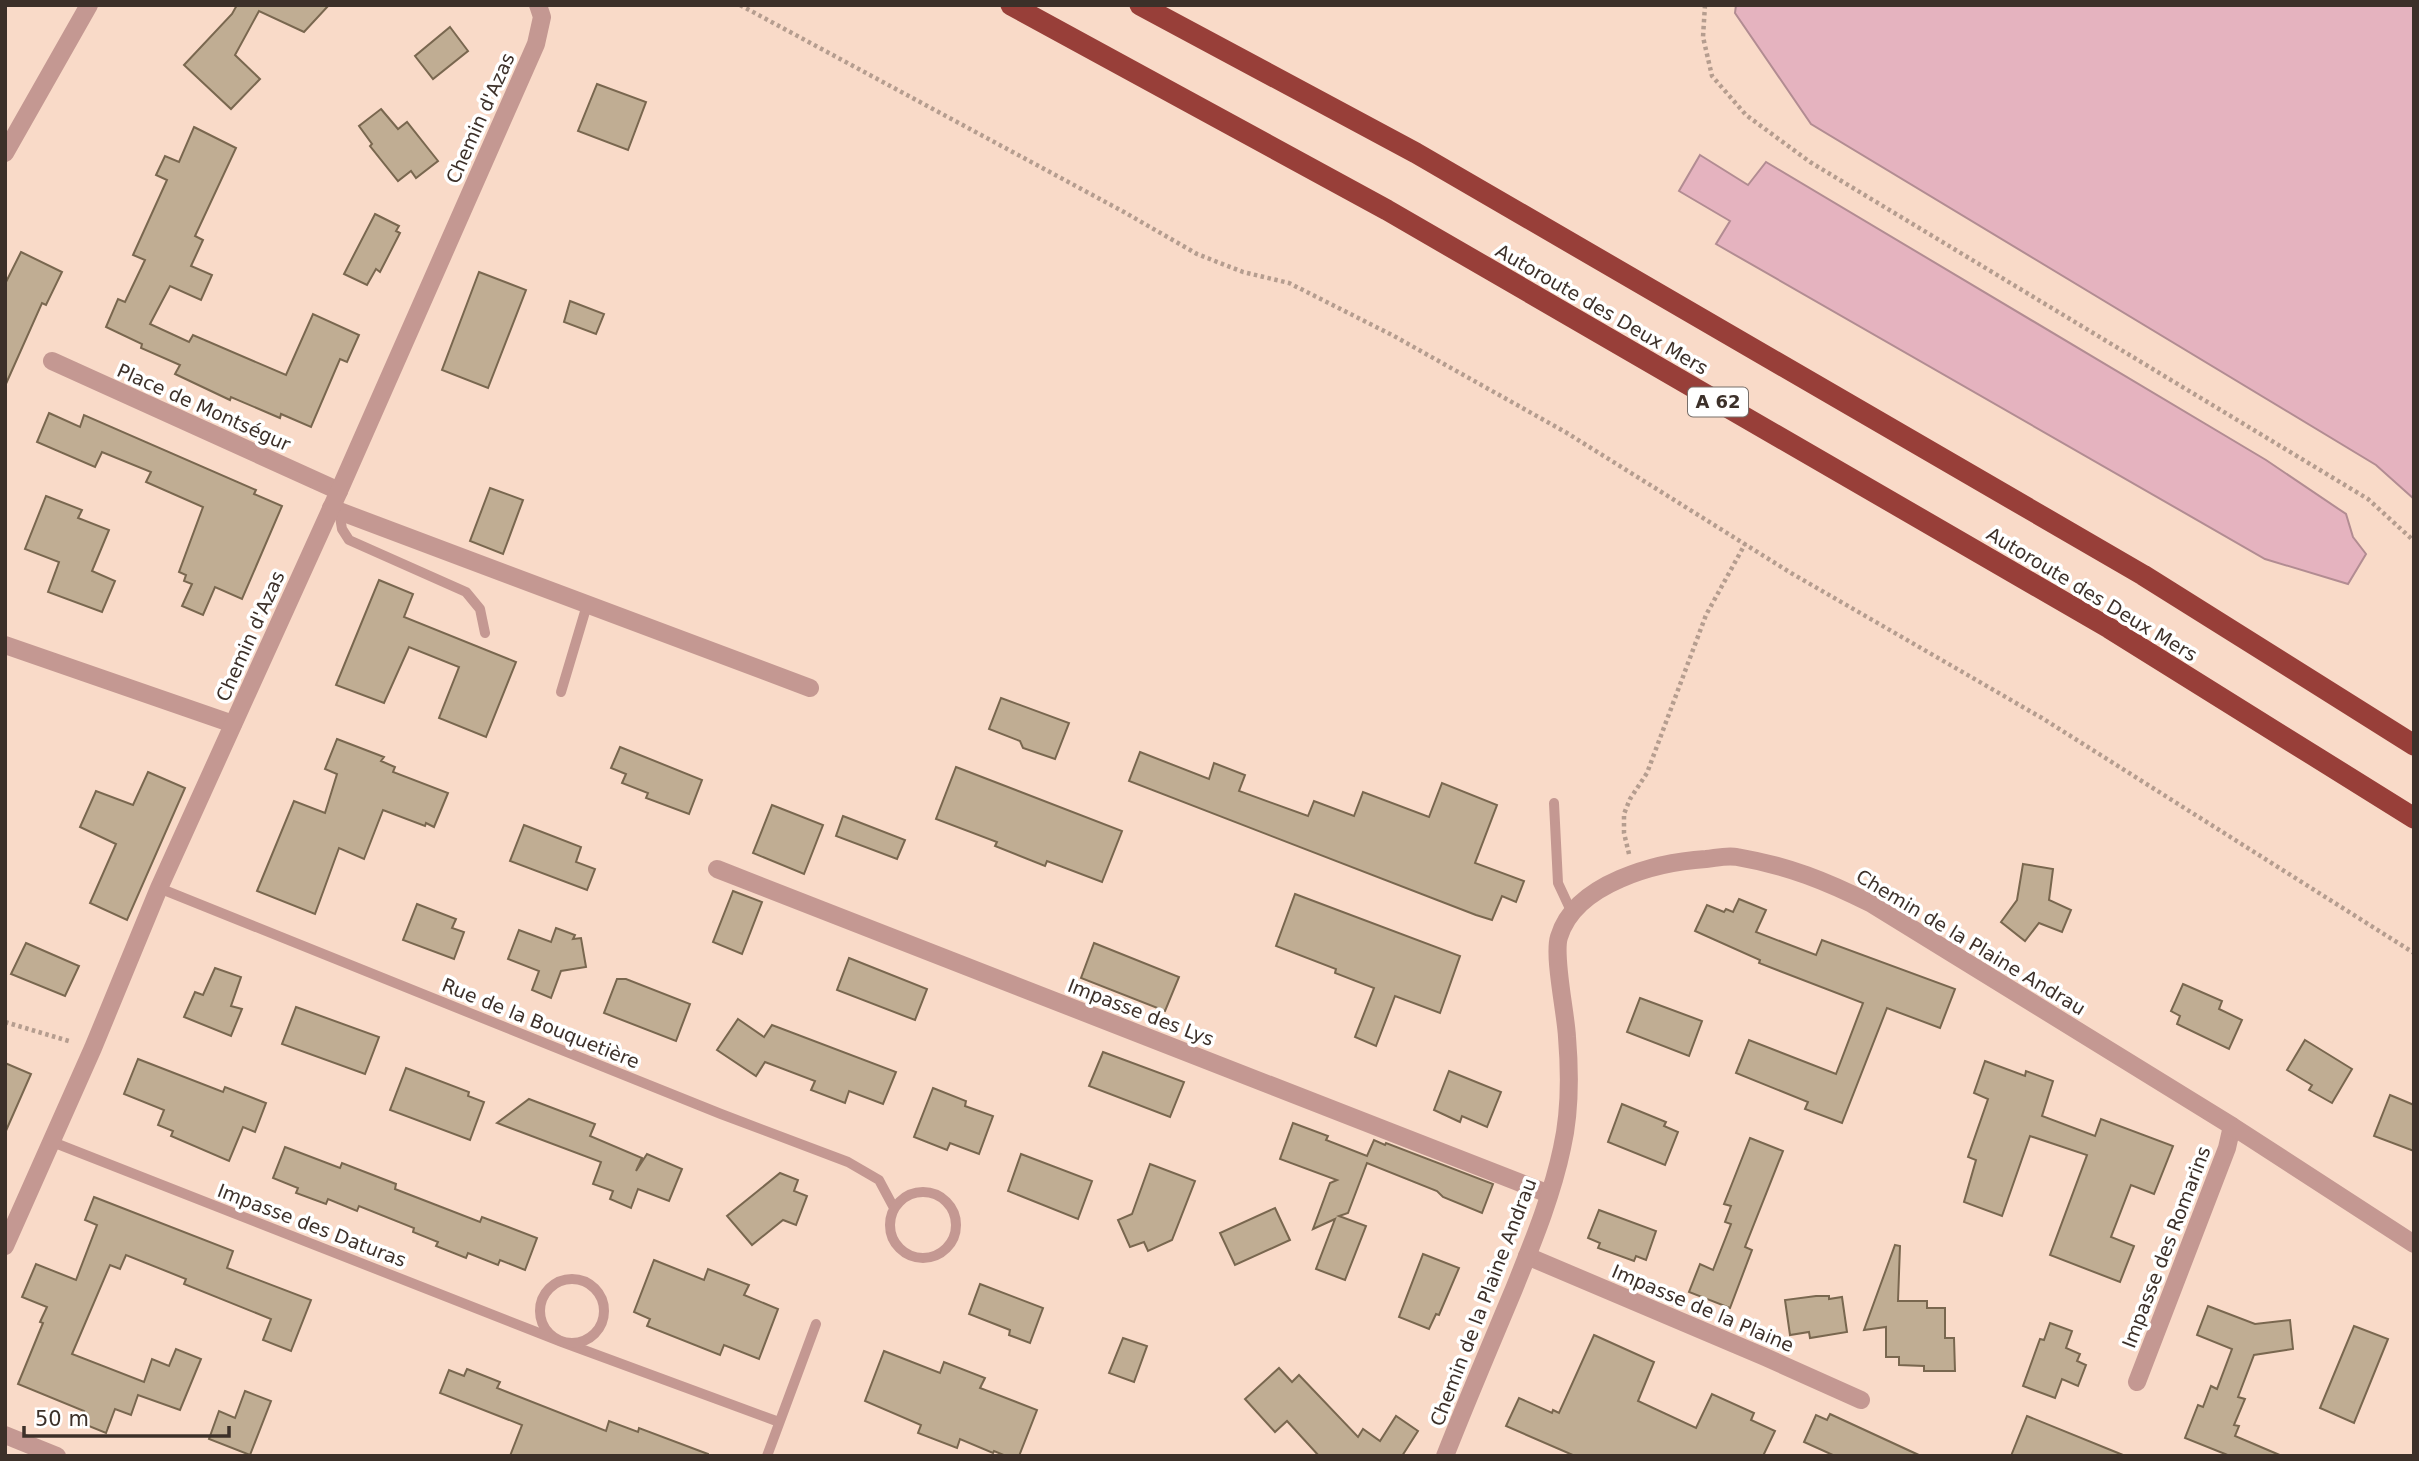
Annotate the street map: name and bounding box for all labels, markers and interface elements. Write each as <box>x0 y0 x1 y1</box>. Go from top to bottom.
street label: Chemin d'Azas <box>441 49 519 187</box>
street label: Autoroute des Deux Mers <box>1492 239 1712 379</box>
street label: Place de Montségur <box>114 359 294 455</box>
road number: A 62 <box>1688 388 1748 416</box>
street label: Autoroute des Deux Mers <box>1983 522 2201 666</box>
street label: Chemin d'Azas <box>211 567 289 705</box>
street label: Chemin de la Plaine Andrau <box>1852 865 2090 1019</box>
street label: Rue de la Bouquetière <box>439 973 643 1073</box>
street label: Impasse des Lys <box>1065 974 1217 1050</box>
street label: Impasse des Romarins <box>2117 1143 2215 1351</box>
street label: Chemin de la Plaine Andrau <box>1425 1175 1541 1429</box>
street label: Impasse des Daturas <box>215 1179 409 1271</box>
street label: Impasse de la Plaine <box>1609 1260 1797 1356</box>
scale bar <box>24 1394 229 1438</box>
text: 50 m <box>35 1407 89 1431</box>

